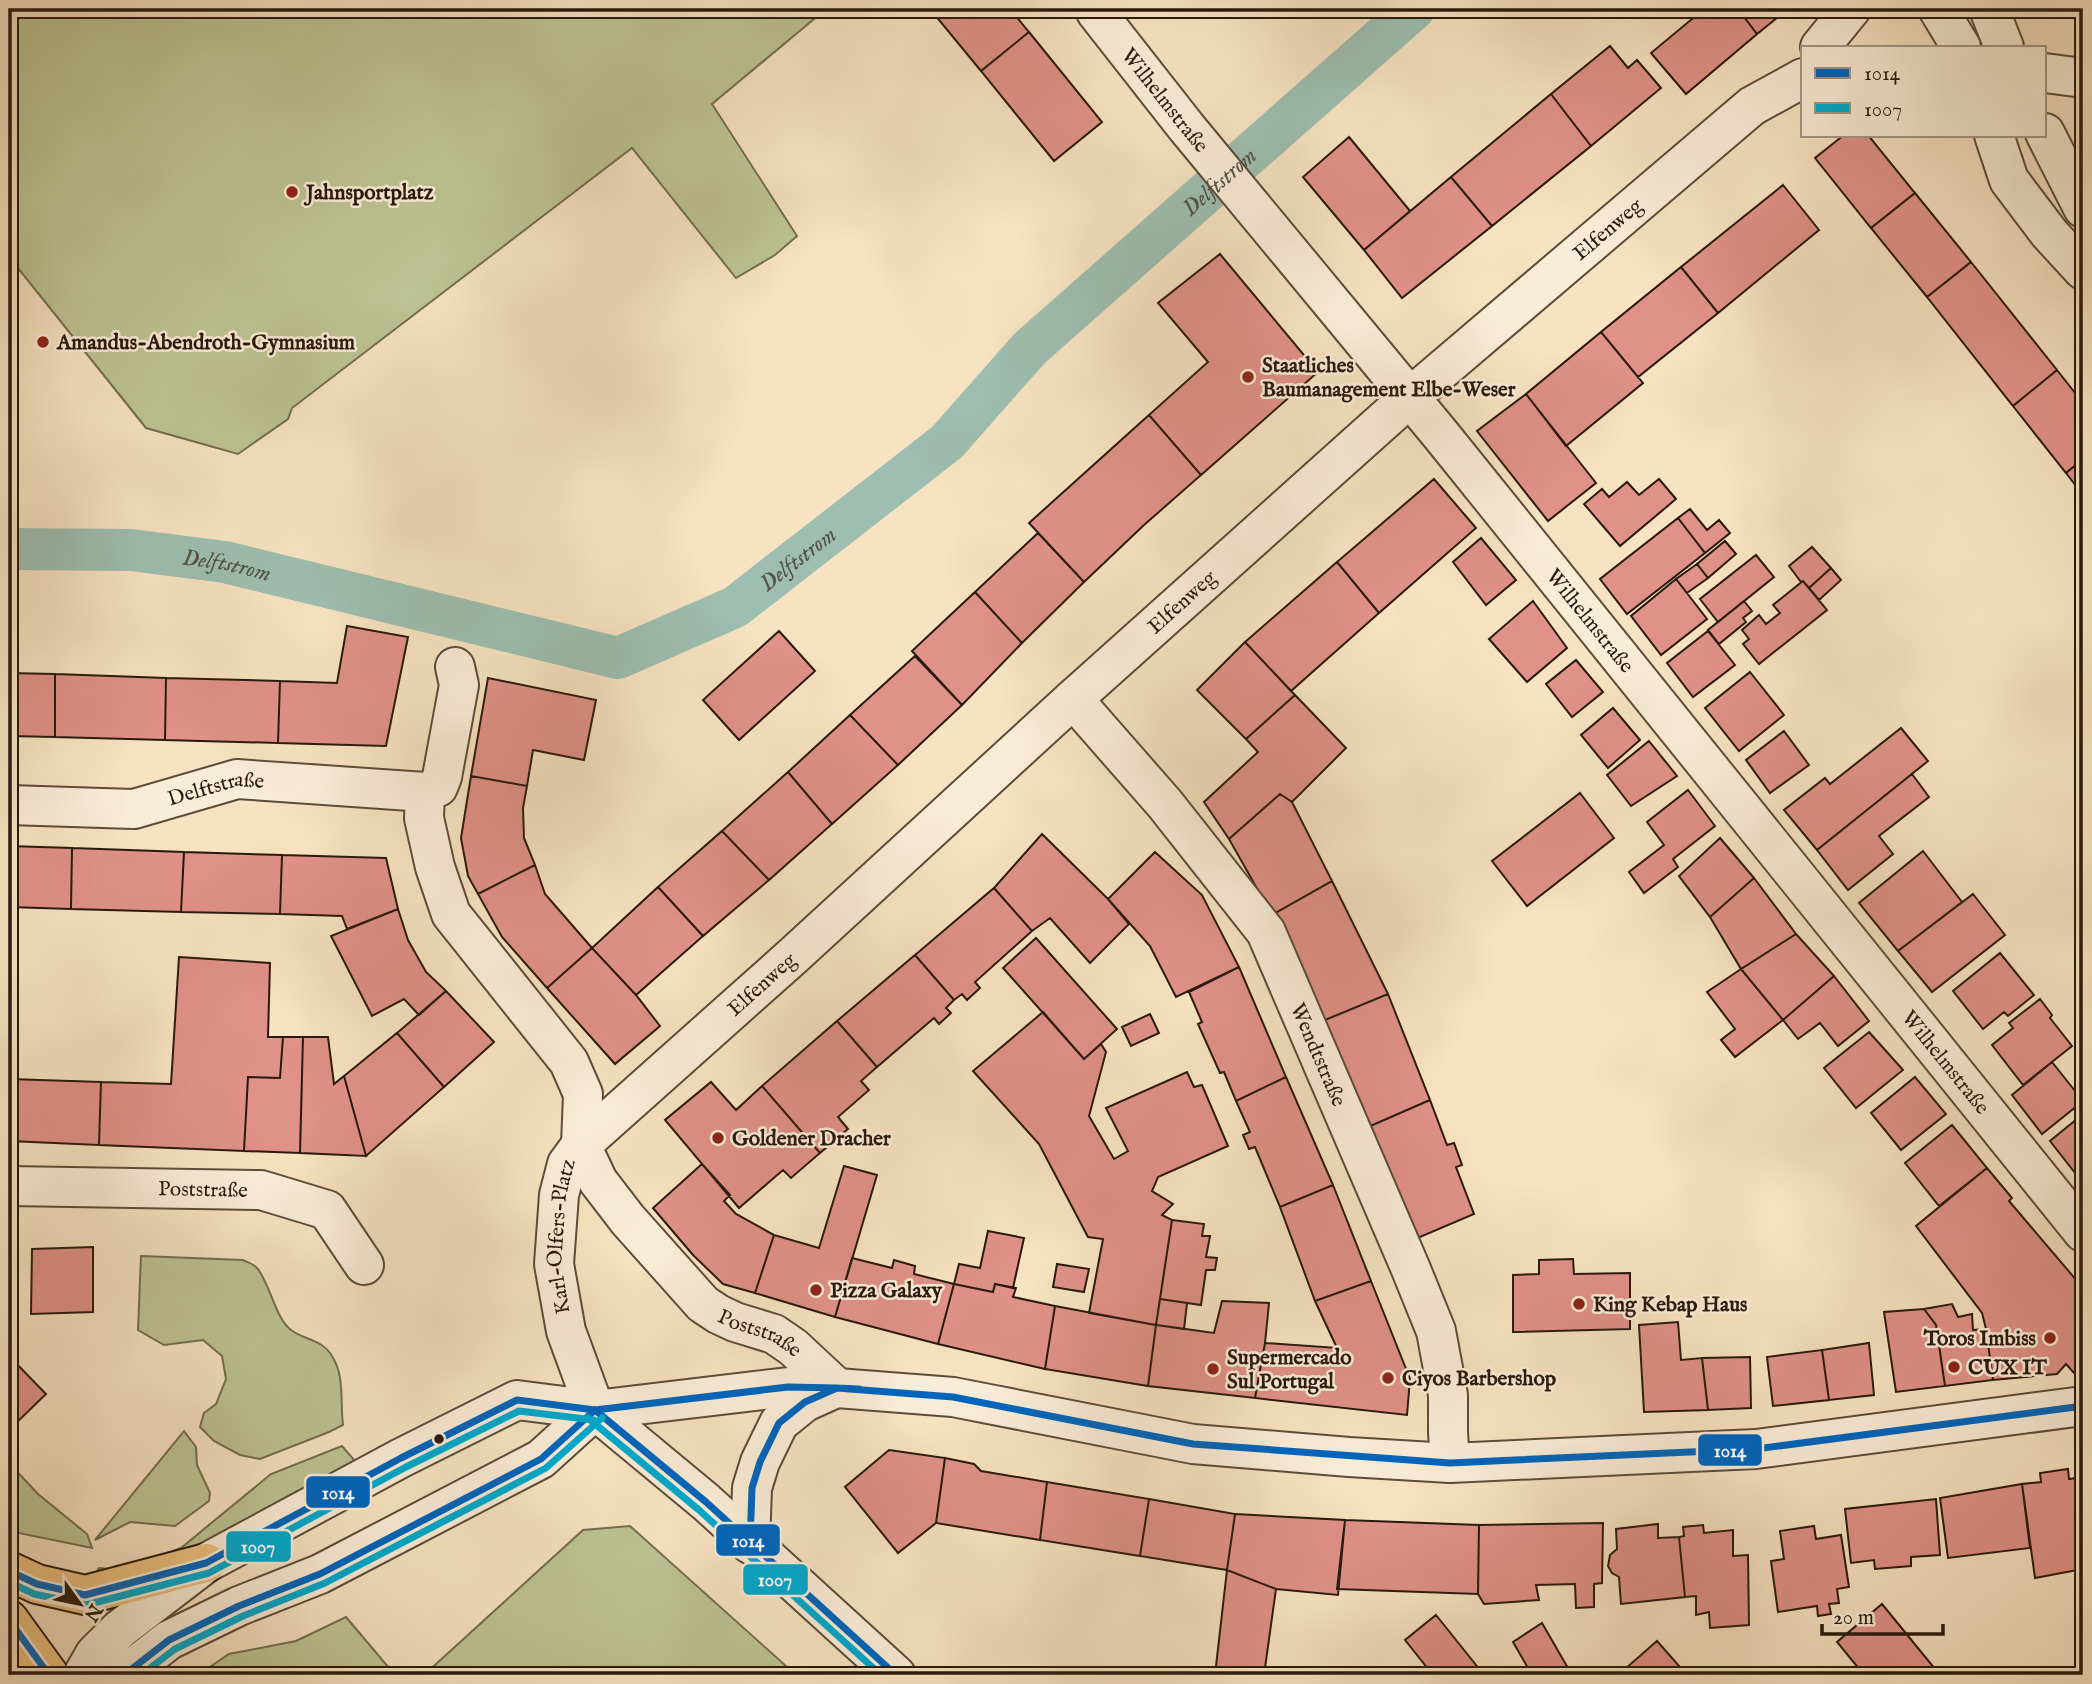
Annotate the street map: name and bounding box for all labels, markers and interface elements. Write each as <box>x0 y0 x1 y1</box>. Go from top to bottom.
street label: Wilhelmstraße <box>1114 43 1214 159</box>
legend <box>1801 46 2046 136</box>
text: 1014 <box>1864 61 1901 88</box>
text: 1007 <box>1864 97 1902 124</box>
water label: Delftstrom <box>1177 142 1263 223</box>
place label: Jahnsportplatz <box>303 180 434 207</box>
marker: Jahnsportplatz <box>284 184 300 200</box>
street label: Elfenweg <box>1568 193 1649 267</box>
place label: Amandus-Abendroth-Gymnasium <box>56 330 356 357</box>
marker: Amandus-Abendroth-Gymnasium <box>35 334 51 350</box>
place label: Staatliches Baumanagement Elbe-Weser <box>1262 353 1516 404</box>
marker: Staatliches Baumanagement Elbe-Weser <box>1240 369 1256 385</box>
water label: Delftstrom <box>754 521 843 599</box>
water label: Delftstrom <box>181 544 274 589</box>
street label: Wilhelmstraße <box>1539 564 1639 679</box>
street label: Elfenweg <box>1143 565 1223 641</box>
street label: Delftstraße <box>165 767 265 813</box>
street label: Elfenweg <box>722 947 803 1023</box>
street label: Wendtstraße <box>1283 999 1352 1111</box>
street label: Wilhelmstraße <box>1895 1005 1995 1121</box>
place label: Goldener Dracher <box>732 1126 891 1153</box>
marker: Goldener Dracher <box>710 1130 726 1146</box>
street label: Karl-Olfers-Platz <box>542 1156 583 1316</box>
street label: Poststraße <box>158 1176 248 1205</box>
place label: Pizza Galaxy <box>830 1278 943 1305</box>
marker: Pizza Galaxy <box>808 1282 824 1298</box>
place label: King Kebap Haus <box>1593 1292 1747 1319</box>
marker: King Kebap Haus <box>1571 1296 1587 1312</box>
street label: Poststraße <box>713 1304 808 1364</box>
place label: Toros Imbiss <box>1923 1326 2036 1353</box>
marker: Toros Imbiss <box>2042 1330 2058 1346</box>
place label: Supermercado Sul Portugal <box>1227 1345 1352 1396</box>
place label: CUX IT <box>1968 1355 2047 1382</box>
marker: CUX IT <box>1946 1359 1962 1375</box>
marker: Supermercado Sul Portugal <box>1205 1361 1221 1377</box>
place label: Ciyos Barbershop <box>1402 1366 1557 1393</box>
marker: Ciyos Barbershop <box>1380 1370 1396 1386</box>
unlabelled marker <box>432 1432 446 1446</box>
line badge: 1014 <box>1697 1433 1763 1467</box>
text: 1014 <box>1714 1440 1747 1464</box>
line badge: 1014 <box>305 1475 371 1509</box>
text: 1014 <box>322 1482 355 1506</box>
line badge: 1014 <box>715 1523 781 1557</box>
line badge: 1007 <box>225 1530 292 1563</box>
text: 1014 <box>732 1530 765 1554</box>
text: 1007 <box>241 1536 275 1560</box>
line badge: 1007 <box>742 1563 809 1596</box>
north arrow <box>46 1568 116 1638</box>
text: 1007 <box>758 1569 792 1593</box>
scale bar <box>1822 1593 1943 1637</box>
text: N <box>78 1598 108 1626</box>
text: 20 m <box>1833 1605 1874 1632</box>

